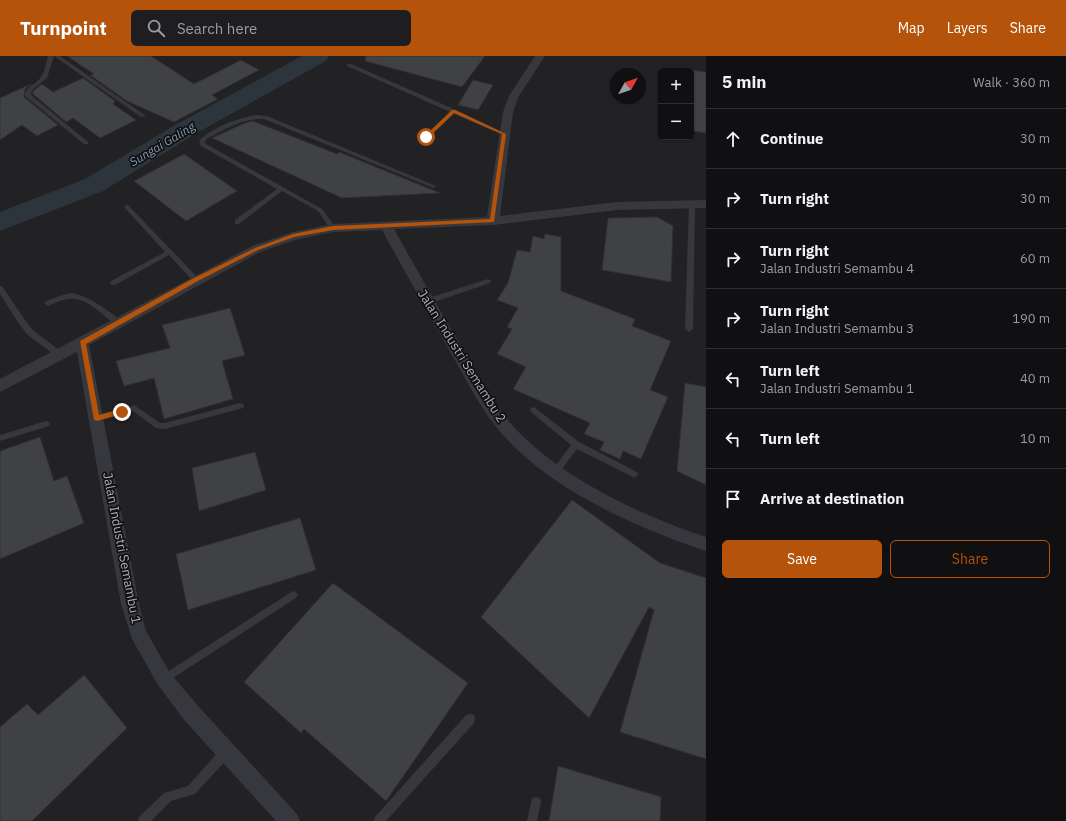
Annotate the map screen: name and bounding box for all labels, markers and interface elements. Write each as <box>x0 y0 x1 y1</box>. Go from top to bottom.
search box <box>131 10 411 46</box>
text: Turnpoint <box>20 16 107 40</box>
icon: search <box>145 17 167 39</box>
text: Search here <box>177 19 257 38</box>
text: Map <box>898 19 925 37</box>
text: Layers <box>947 19 988 37</box>
text: Share <box>1010 19 1046 37</box>
north arrow <box>610 68 646 104</box>
map controls <box>658 68 694 140</box>
button: + <box>658 68 694 104</box>
text: 5 min <box>722 71 766 93</box>
text: Walk · 360 m <box>973 74 1050 91</box>
button: − <box>658 104 694 140</box>
water label: Sungai Galing <box>127 118 198 169</box>
route start <box>417 128 435 146</box>
icon: ahead <box>722 128 744 150</box>
text: Continue <box>760 129 824 148</box>
text: 30 m <box>1020 130 1050 147</box>
icon: right <box>722 188 744 210</box>
text: Turn right <box>760 189 829 208</box>
text: 30 m <box>1020 190 1050 207</box>
text: Turn right <box>760 241 829 260</box>
icon: right <box>722 248 744 270</box>
text: 60 m <box>1020 250 1050 267</box>
text: Jalan Industri Semambu 4 <box>760 260 914 277</box>
street label: Jalan Industri Semambu 2 <box>414 286 510 426</box>
text: Turn right <box>760 301 829 320</box>
icon: right <box>722 308 744 330</box>
text: 190 m <box>1012 310 1050 327</box>
text: Jalan Industri Semambu 3 <box>760 320 914 337</box>
text: Turn left <box>760 361 820 380</box>
icon: left <box>722 368 744 390</box>
text: 40 m <box>1020 370 1050 387</box>
text: Jalan Industri Semambu 1 <box>760 380 914 397</box>
route end <box>113 403 131 421</box>
icon: left <box>722 428 744 450</box>
text: Turn left <box>760 429 820 448</box>
text: 10 m <box>1020 430 1050 447</box>
street label: Jalan Industri Semambu 1 <box>99 471 145 625</box>
icon: arrive <box>722 488 744 510</box>
text: Arrive at destination <box>760 489 904 508</box>
button: Save <box>722 540 882 578</box>
button: Share <box>890 540 1050 578</box>

